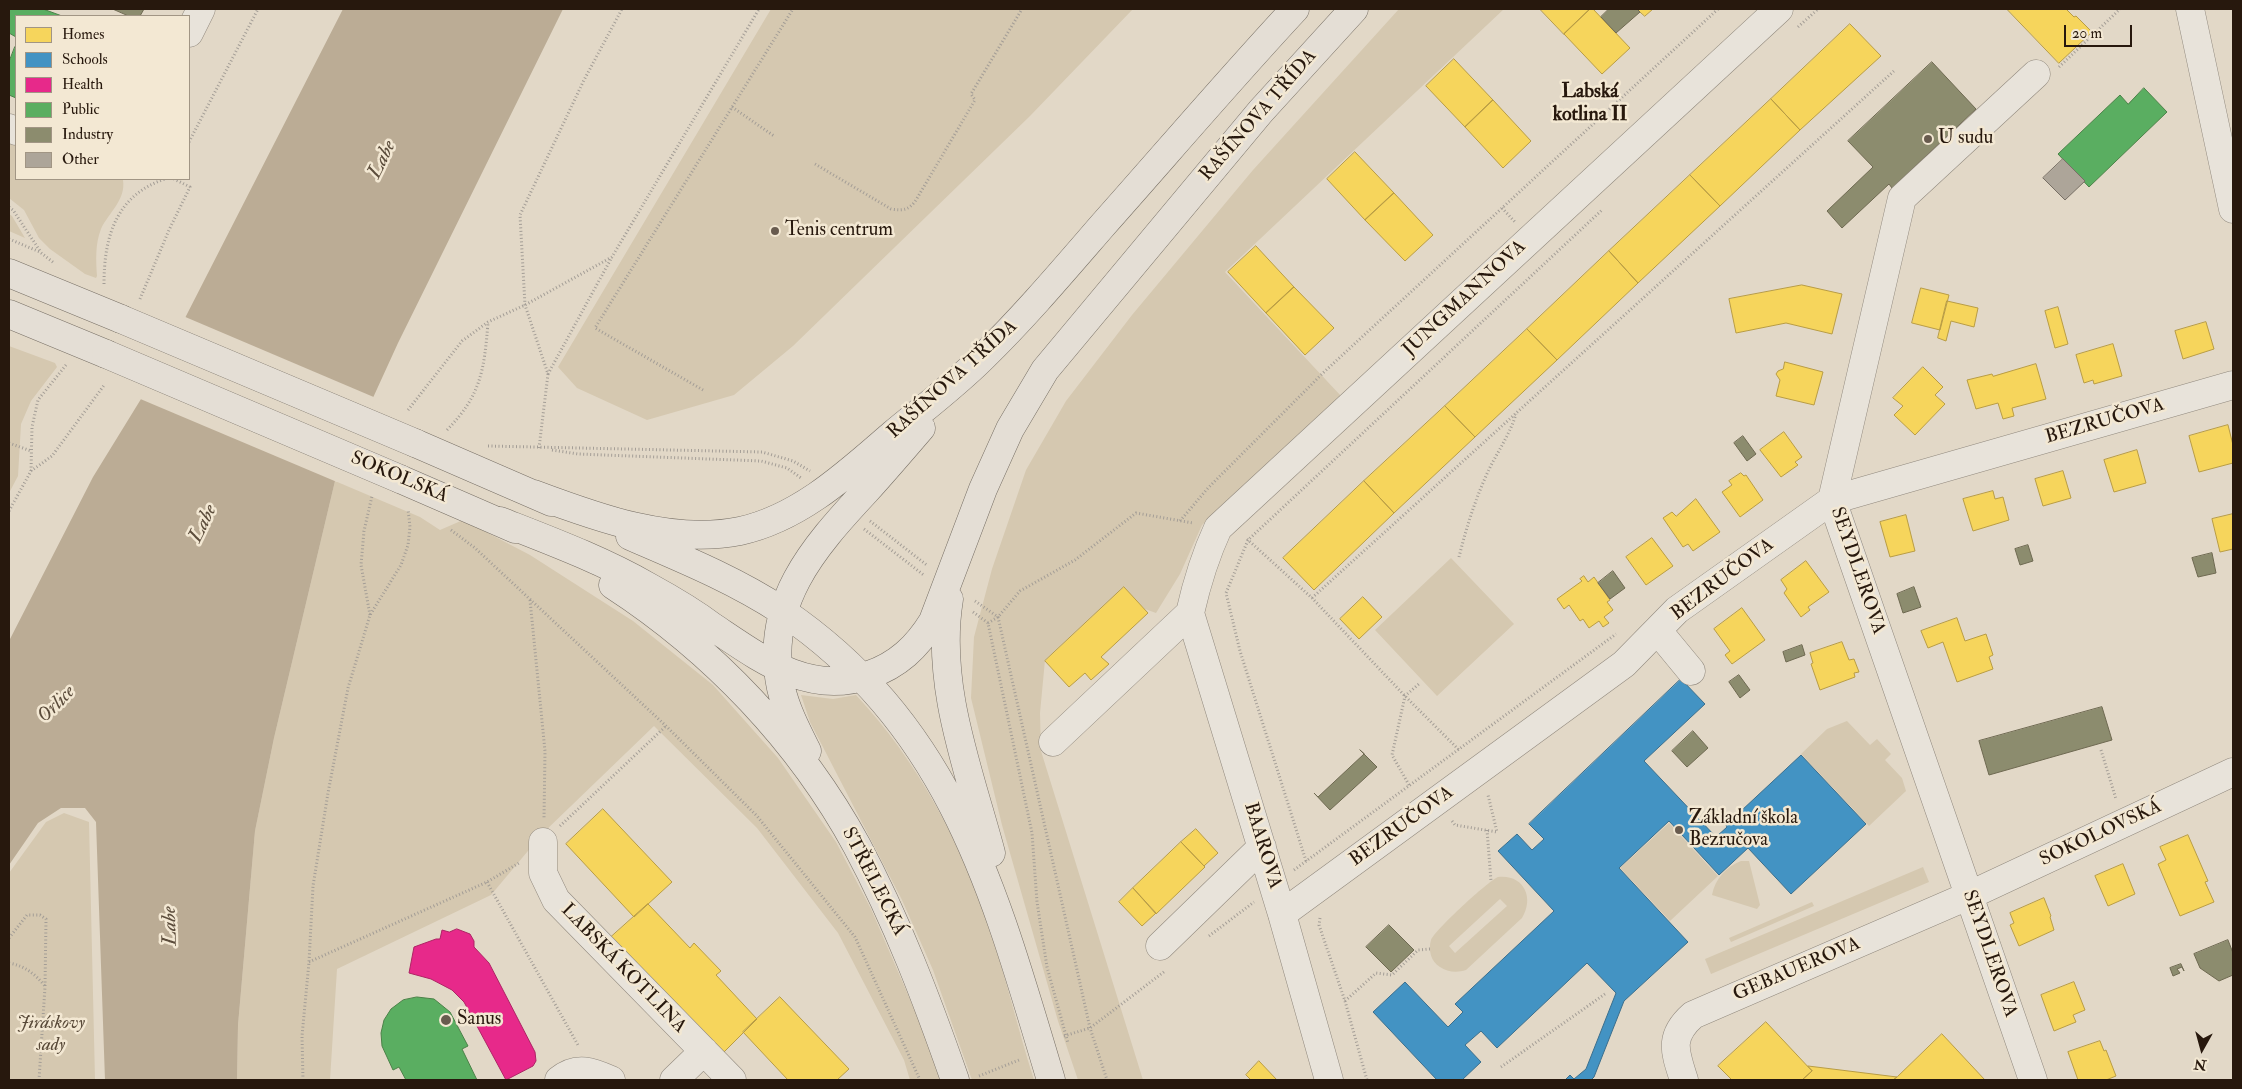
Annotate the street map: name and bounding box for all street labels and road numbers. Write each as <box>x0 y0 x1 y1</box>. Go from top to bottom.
street label: RAŠÍNOVA TŘÍDA <box>1196 46 1322 186</box>
street label: JUNGMANNOVA <box>1399 236 1531 362</box>
street label: RAŠÍNOVA TŘÍDA <box>883 316 1023 444</box>
street label: BEZRUČOVA <box>2043 394 2167 450</box>
street label: SOKOLSKÁ <box>347 447 451 509</box>
street label: SEYDLEROVA <box>1825 504 1889 638</box>
street label: BEZRUČOVA <box>1667 534 1779 626</box>
street label: BEZRUČOVA <box>1346 782 1458 872</box>
street label: SOKOLOVSKÁ <box>2036 796 2166 872</box>
street label: BAAROVA <box>1238 800 1286 892</box>
street label: STŘELECKÁ <box>836 824 910 940</box>
street label: SEYDLEROVA <box>1957 887 2021 1021</box>
street label: LABSKÁ KOTLINA <box>555 900 691 1038</box>
street label: GEBAUEROVA <box>1730 933 1864 1007</box>

